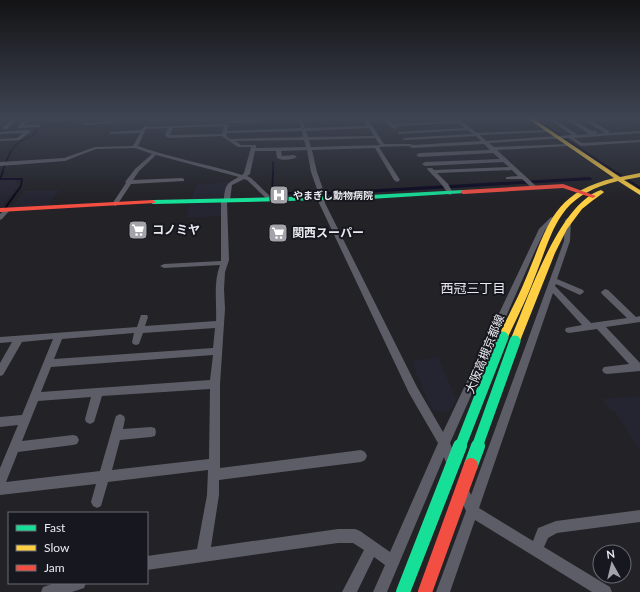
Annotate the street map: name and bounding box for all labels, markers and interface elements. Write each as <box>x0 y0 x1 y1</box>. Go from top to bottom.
hospital icon: やまぎし動物病院 <box>268 184 290 206</box>
place label: やまぎし動物病院 <box>293 189 373 201</box>
supermarket icon: コノミヤ <box>127 219 149 241</box>
place label: コノミヤ <box>152 222 200 237</box>
supermarket icon: 関西スーパー <box>267 222 289 244</box>
place label: 関西スーパー <box>292 225 364 240</box>
district label: 西冠三丁目 <box>440 280 506 296</box>
street label: 大阪高槻京都線 <box>462 312 507 396</box>
legend <box>8 512 148 584</box>
text: Fast <box>44 520 66 535</box>
text: Slow <box>44 540 70 555</box>
north arrow <box>592 544 632 584</box>
text: N <box>605 547 616 561</box>
text: Jam <box>44 560 65 575</box>

